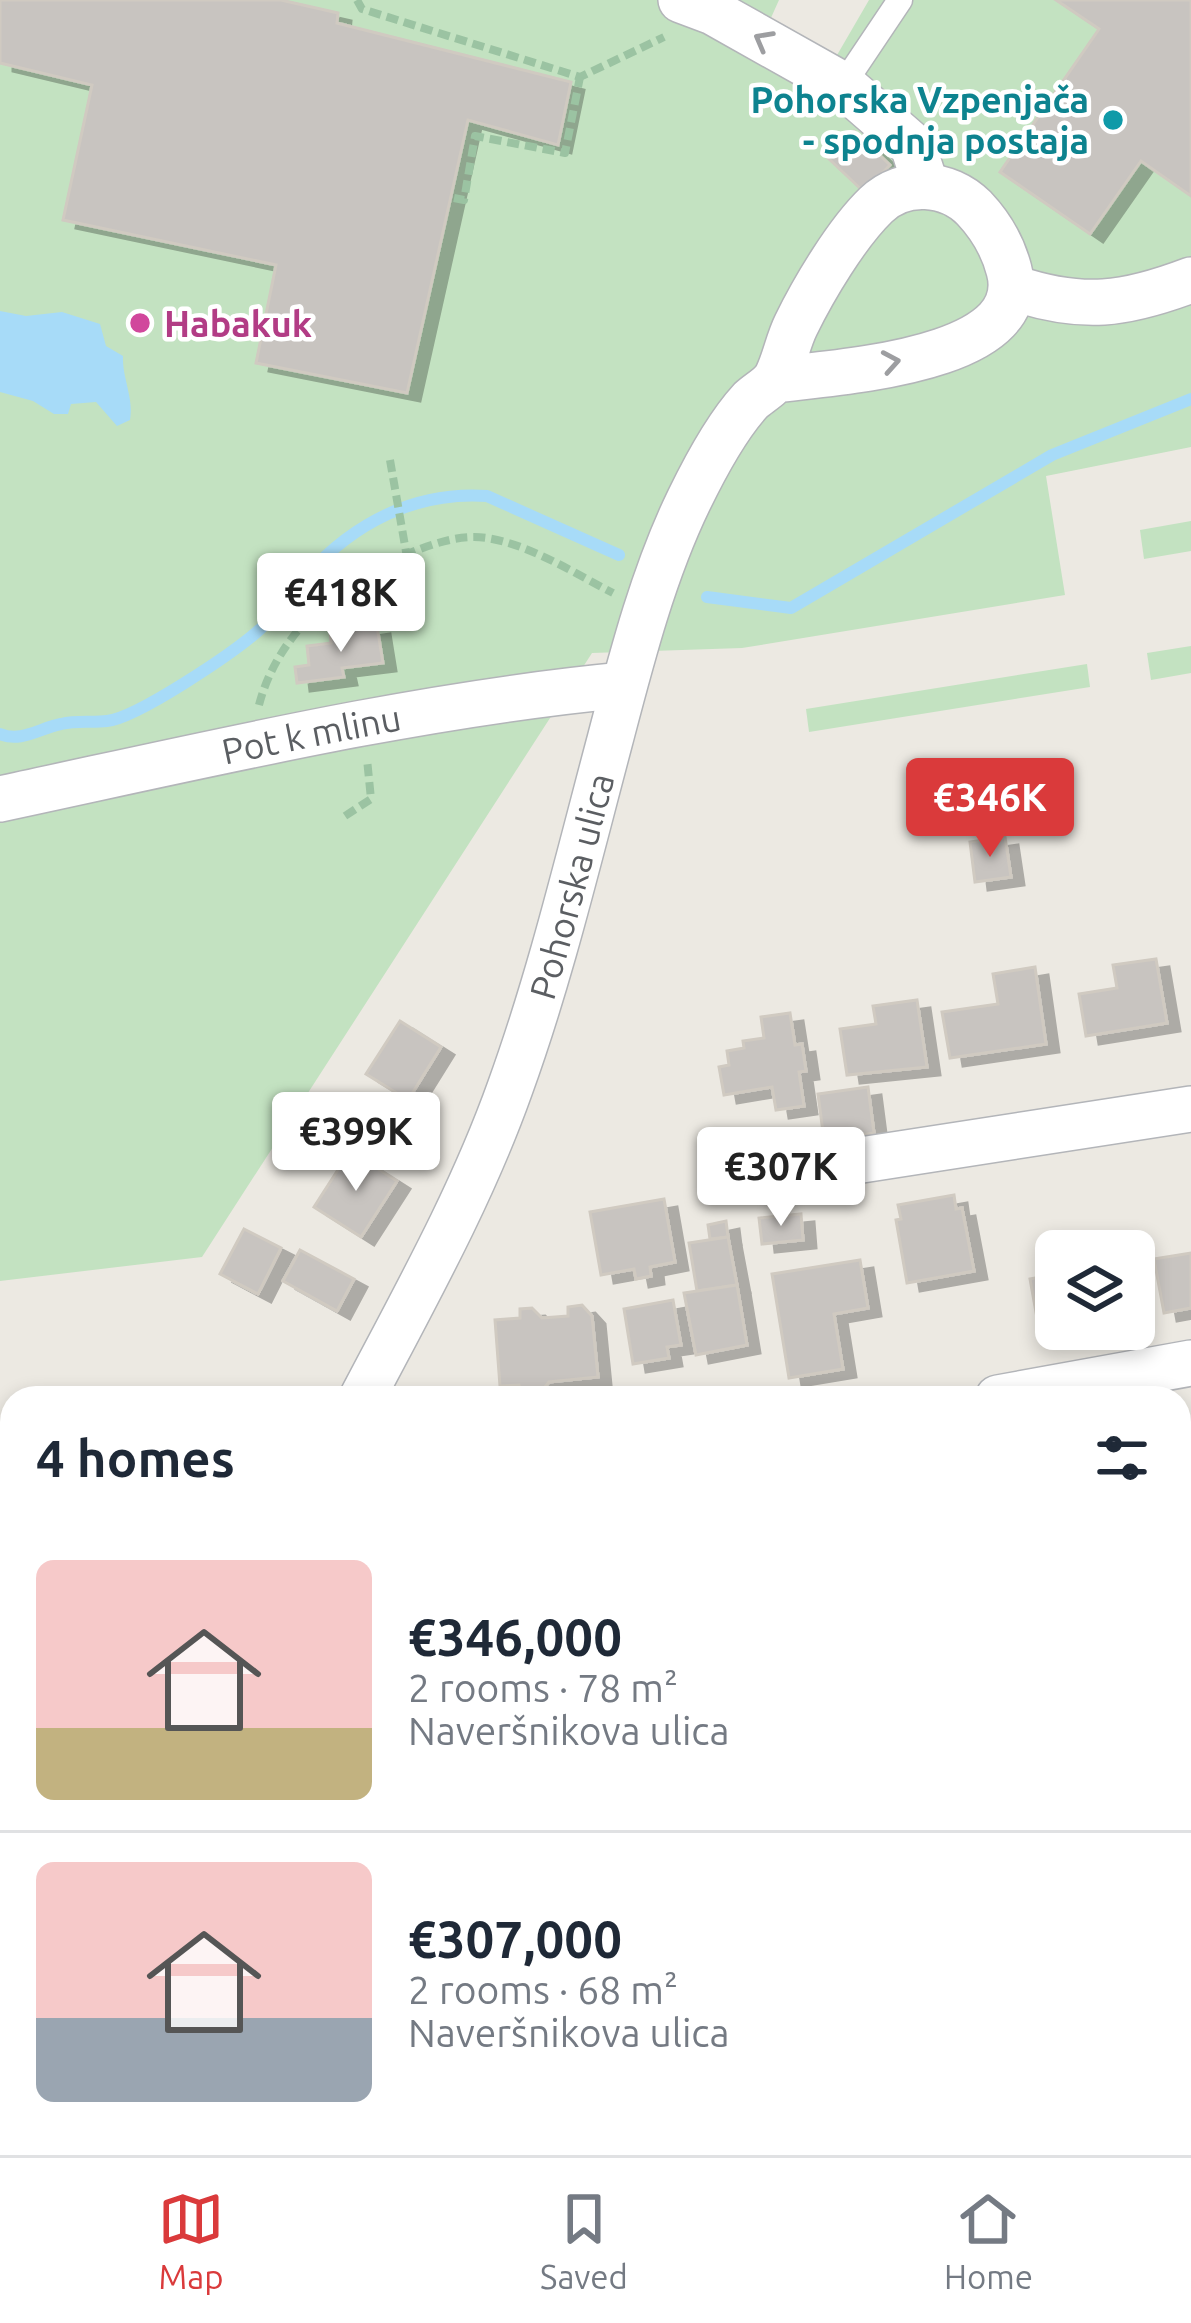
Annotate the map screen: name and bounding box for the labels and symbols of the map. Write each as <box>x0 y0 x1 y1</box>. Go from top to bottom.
one-way arrow <box>755 31 776 54</box>
place label: Pohorska Vzpenjača - spodnja postaja <box>751 79 1089 161</box>
marker: Pohorska Vzpenjača - spodnja postaja <box>1100 107 1126 133</box>
place label: Habakuk <box>164 303 312 344</box>
marker: Habakuk <box>127 310 153 336</box>
one-way arrow <box>881 351 901 376</box>
pin: €418K <box>257 553 425 655</box>
street label: Pot k mlinu <box>218 696 404 771</box>
pin: €346K <box>906 758 1074 860</box>
street label: Pohorska ulica <box>520 769 621 1004</box>
pin: €399K <box>272 1092 440 1194</box>
pin: €307K <box>697 1127 865 1229</box>

